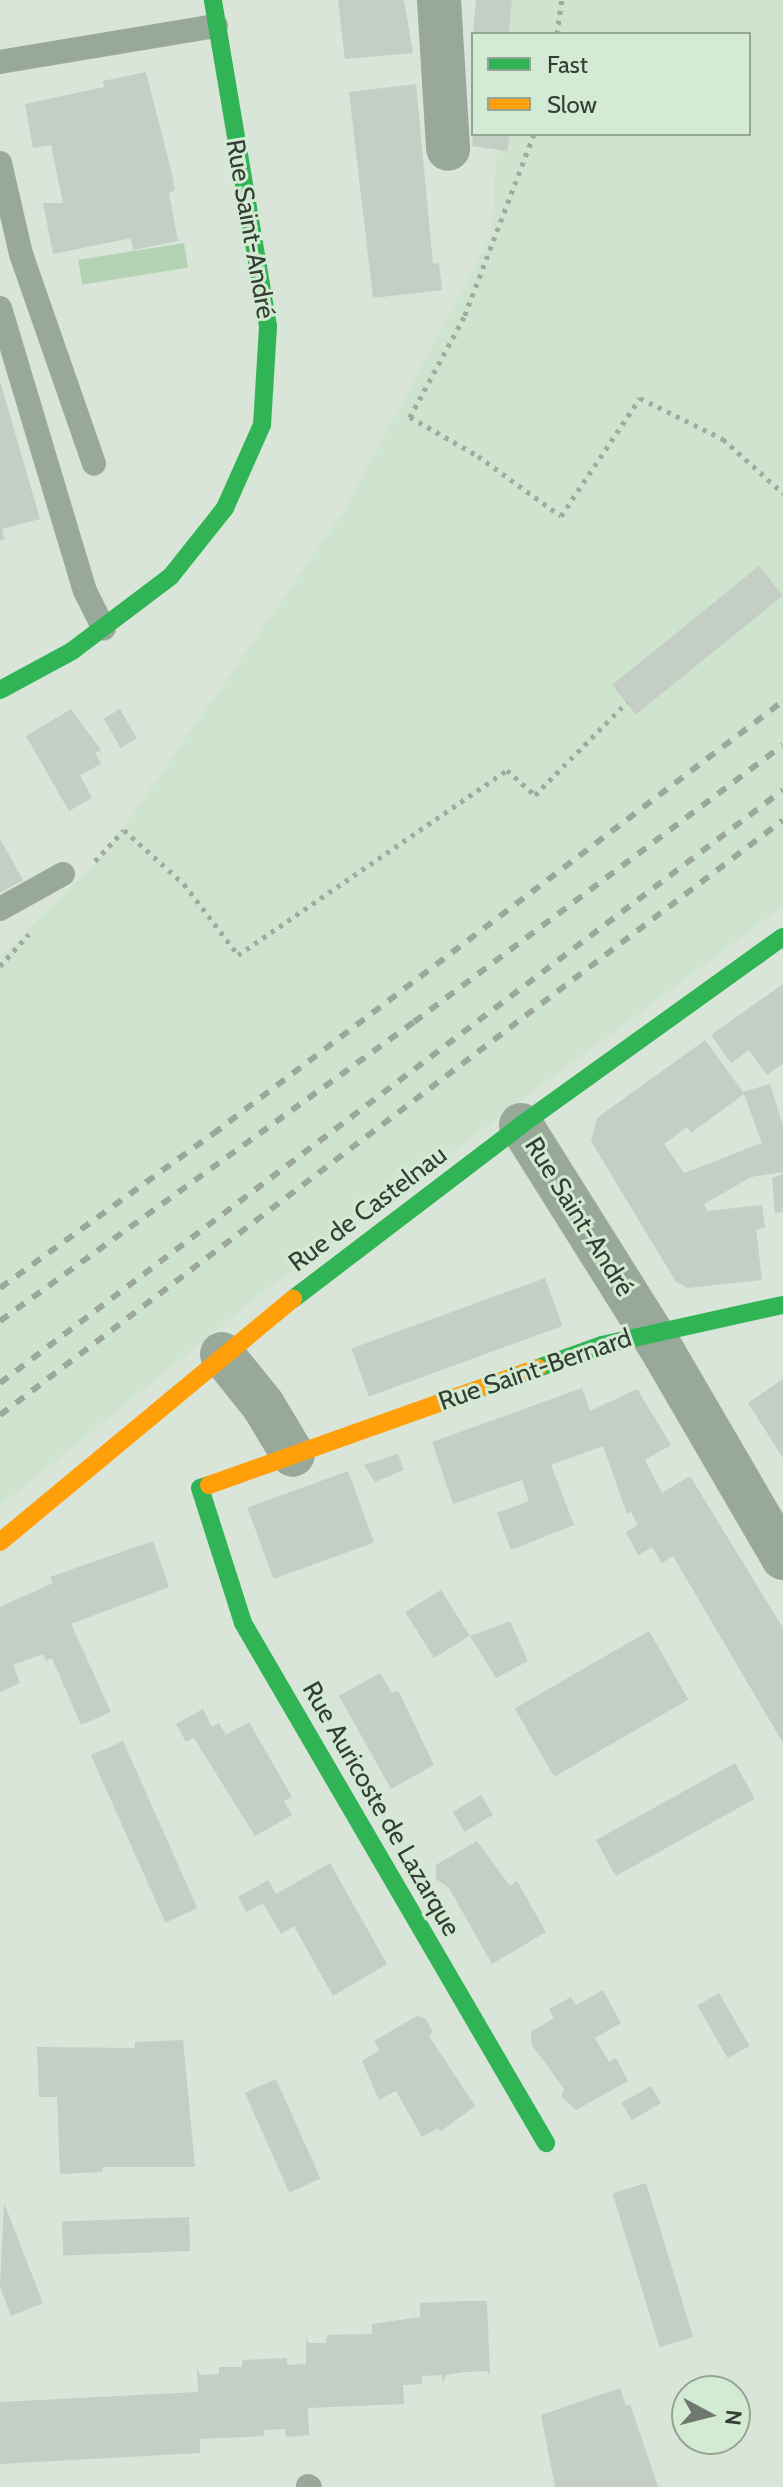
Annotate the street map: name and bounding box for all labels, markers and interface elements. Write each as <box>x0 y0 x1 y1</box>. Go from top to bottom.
legend <box>471 32 751 136</box>
text: Fast <box>547 50 588 79</box>
text: Slow <box>547 90 597 119</box>
street label: Rue Saint-André <box>219 137 281 321</box>
street label: Rue Saint-André <box>518 1132 640 1302</box>
street label: Rue de Castelnau <box>283 1139 453 1279</box>
street label: Rue Saint-Bernard <box>435 1322 635 1418</box>
street label: Rue Auricoste de Lazarque <box>295 1676 467 1942</box>
north arrow <box>671 2375 751 2455</box>
text: N <box>719 2408 748 2427</box>

